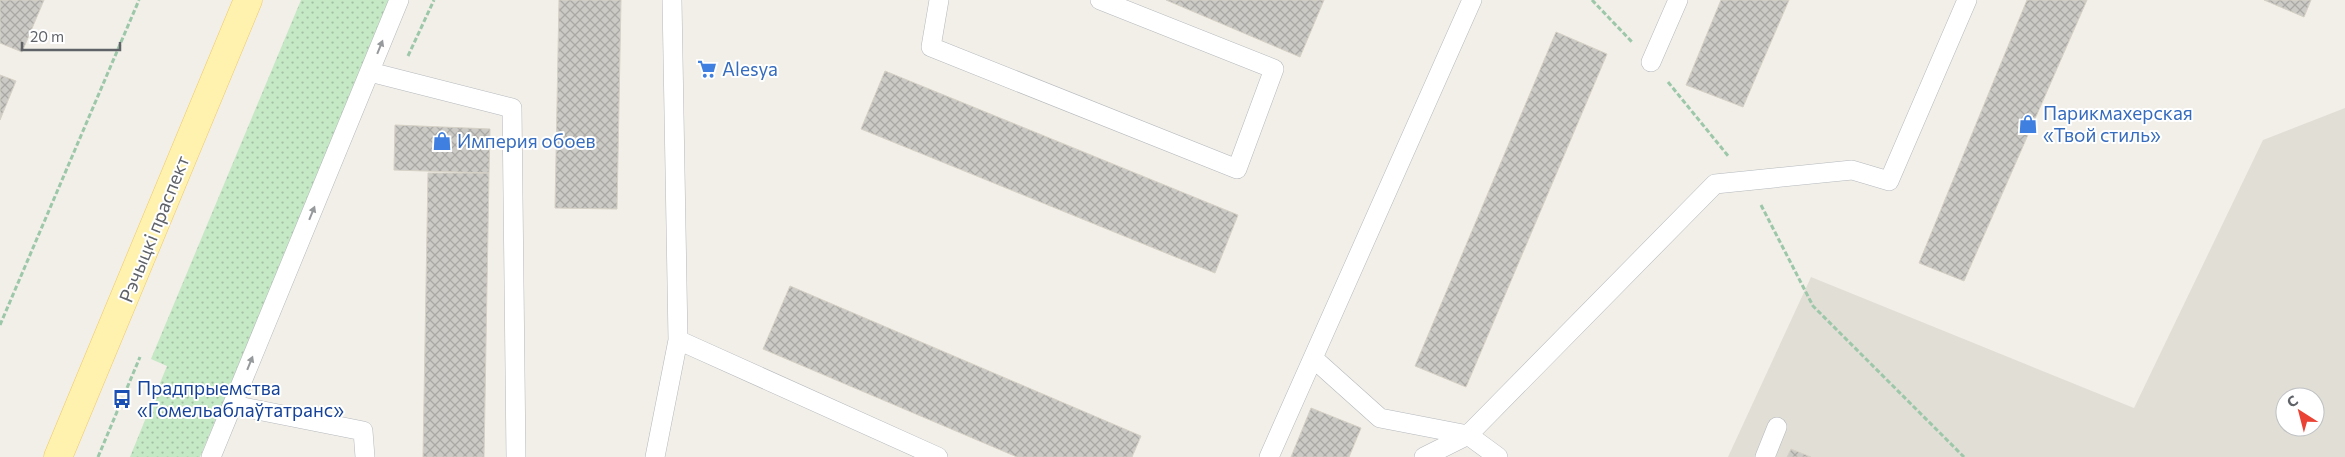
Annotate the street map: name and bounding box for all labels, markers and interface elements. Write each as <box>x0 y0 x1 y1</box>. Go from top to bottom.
scale bar <box>22 20 120 52</box>
text: 20 m <box>30 27 64 45</box>
one-way arrow <box>377 40 385 54</box>
place label: Alesya <box>722 57 778 80</box>
supermarket icon: Alesya <box>696 58 718 80</box>
place label: Парикмахерская «Твой стиль» <box>2043 101 2193 146</box>
shop icon: Парикмахерская «Твой стиль» <box>2017 113 2039 135</box>
place label: Империя обоев <box>457 129 596 152</box>
shop icon: Империя обоев <box>431 130 453 152</box>
street label: Рэчыцкі праспект <box>114 152 193 306</box>
one-way arrow <box>308 206 316 220</box>
one-way arrow <box>246 356 254 370</box>
place label: Прадпрыемства «Гомельаблаўтатранс» <box>137 376 344 421</box>
north arrow <box>2275 387 2325 437</box>
bus stop icon: Прадпрыемства «Гомельаблаўтатранс» <box>111 388 133 410</box>
text: С <box>2283 391 2301 411</box>

